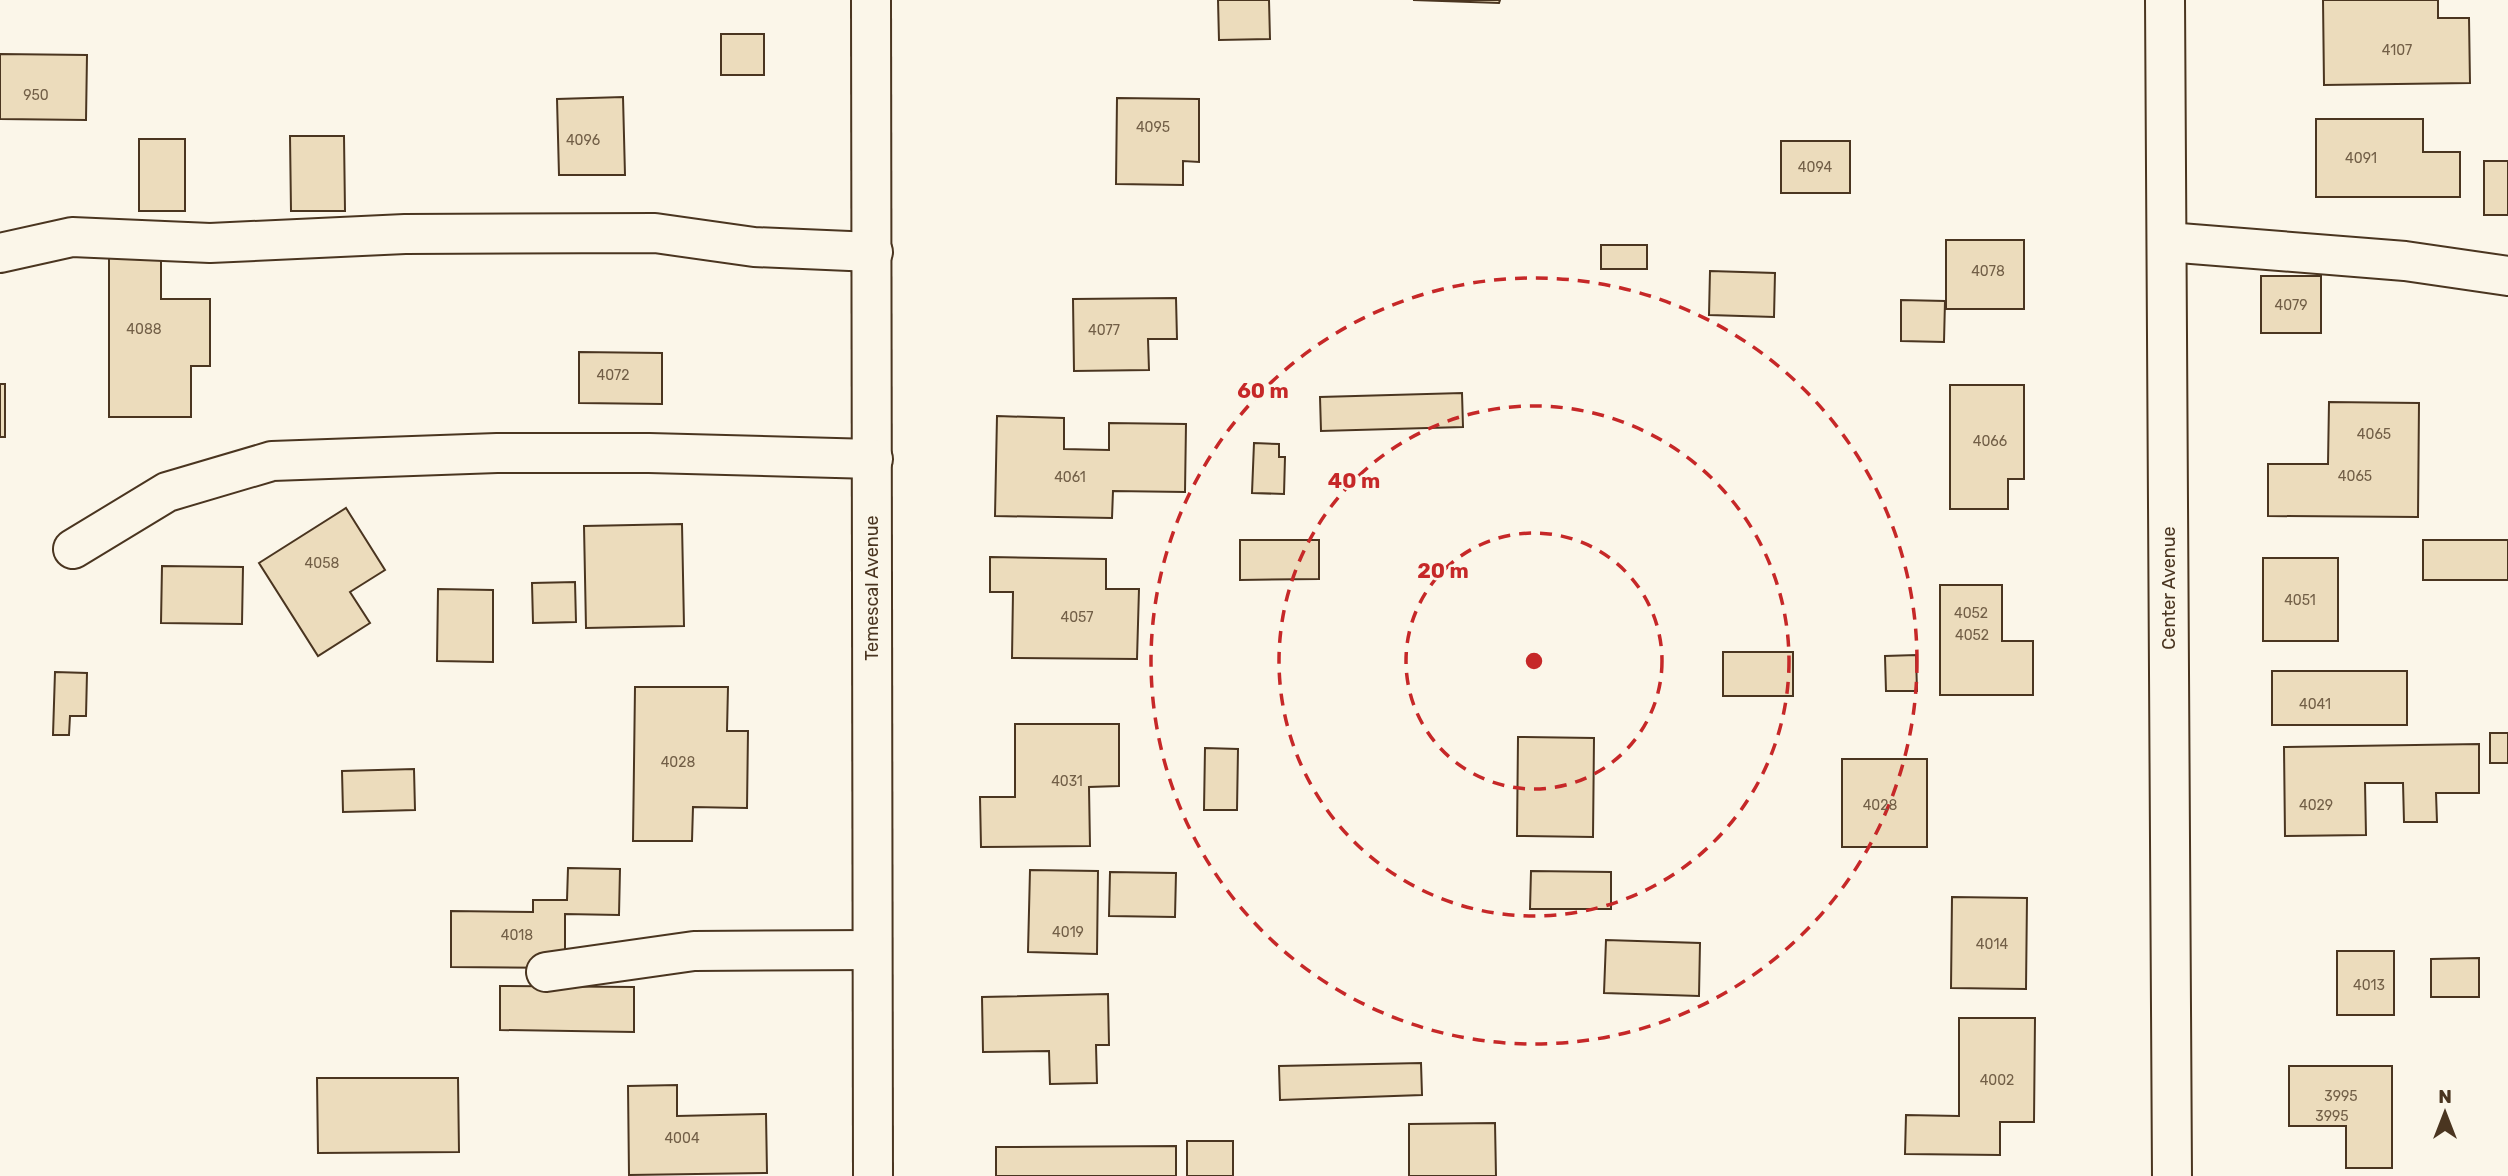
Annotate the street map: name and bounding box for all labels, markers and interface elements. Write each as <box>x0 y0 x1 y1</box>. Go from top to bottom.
house number: 4107 <box>2382 42 2412 59</box>
house number: 950 <box>23 87 49 104</box>
house number: 4095 <box>1136 119 1170 136</box>
house number: 4096 <box>566 132 600 149</box>
house number: 4091 <box>2345 150 2377 167</box>
house number: 4094 <box>1798 159 1832 176</box>
house number: 4078 <box>1971 263 2005 280</box>
house number: 4079 <box>2274 297 2308 314</box>
house number: 4088 <box>126 321 162 338</box>
house number: 4077 <box>1088 322 1120 339</box>
house number: 4072 <box>597 367 629 384</box>
text: 60 m <box>1237 378 1289 403</box>
house number: 4065 <box>2357 426 2391 443</box>
house number: 4066 <box>1973 433 2007 450</box>
text: 40 m <box>1328 468 1380 493</box>
house number: 4065 <box>2338 468 2372 485</box>
house number: 4061 <box>1054 469 1086 486</box>
street label: Temescal Avenue <box>861 515 883 661</box>
street label: Center Avenue <box>2158 526 2180 650</box>
house number: 4058 <box>305 555 339 572</box>
text: 20 m <box>1417 558 1469 583</box>
house number: 4051 <box>2284 592 2316 609</box>
house number: 4052 <box>1954 605 1988 622</box>
house number: 4057 <box>1060 609 1094 626</box>
house number: 4052 <box>1955 627 1989 644</box>
centre of rings <box>1522 649 1546 673</box>
house number: 4041 <box>2299 696 2331 713</box>
house number: 4028 <box>661 754 695 771</box>
house number: 4031 <box>1051 773 1083 790</box>
house number: 4028 <box>1863 797 1897 814</box>
house number: 4029 <box>2299 797 2333 814</box>
house number: 4019 <box>1052 924 1084 941</box>
house number: 4018 <box>501 927 533 944</box>
house number: 4014 <box>1976 936 2008 953</box>
house number: 4013 <box>2353 977 2385 994</box>
house number: 4002 <box>1980 1072 2014 1089</box>
north arrow <box>2410 1078 2480 1148</box>
text: N <box>2438 1085 2452 1108</box>
house number: 3995 <box>2324 1088 2358 1105</box>
house number: 3995 <box>2315 1108 2349 1125</box>
house number: 4004 <box>664 1130 700 1147</box>

